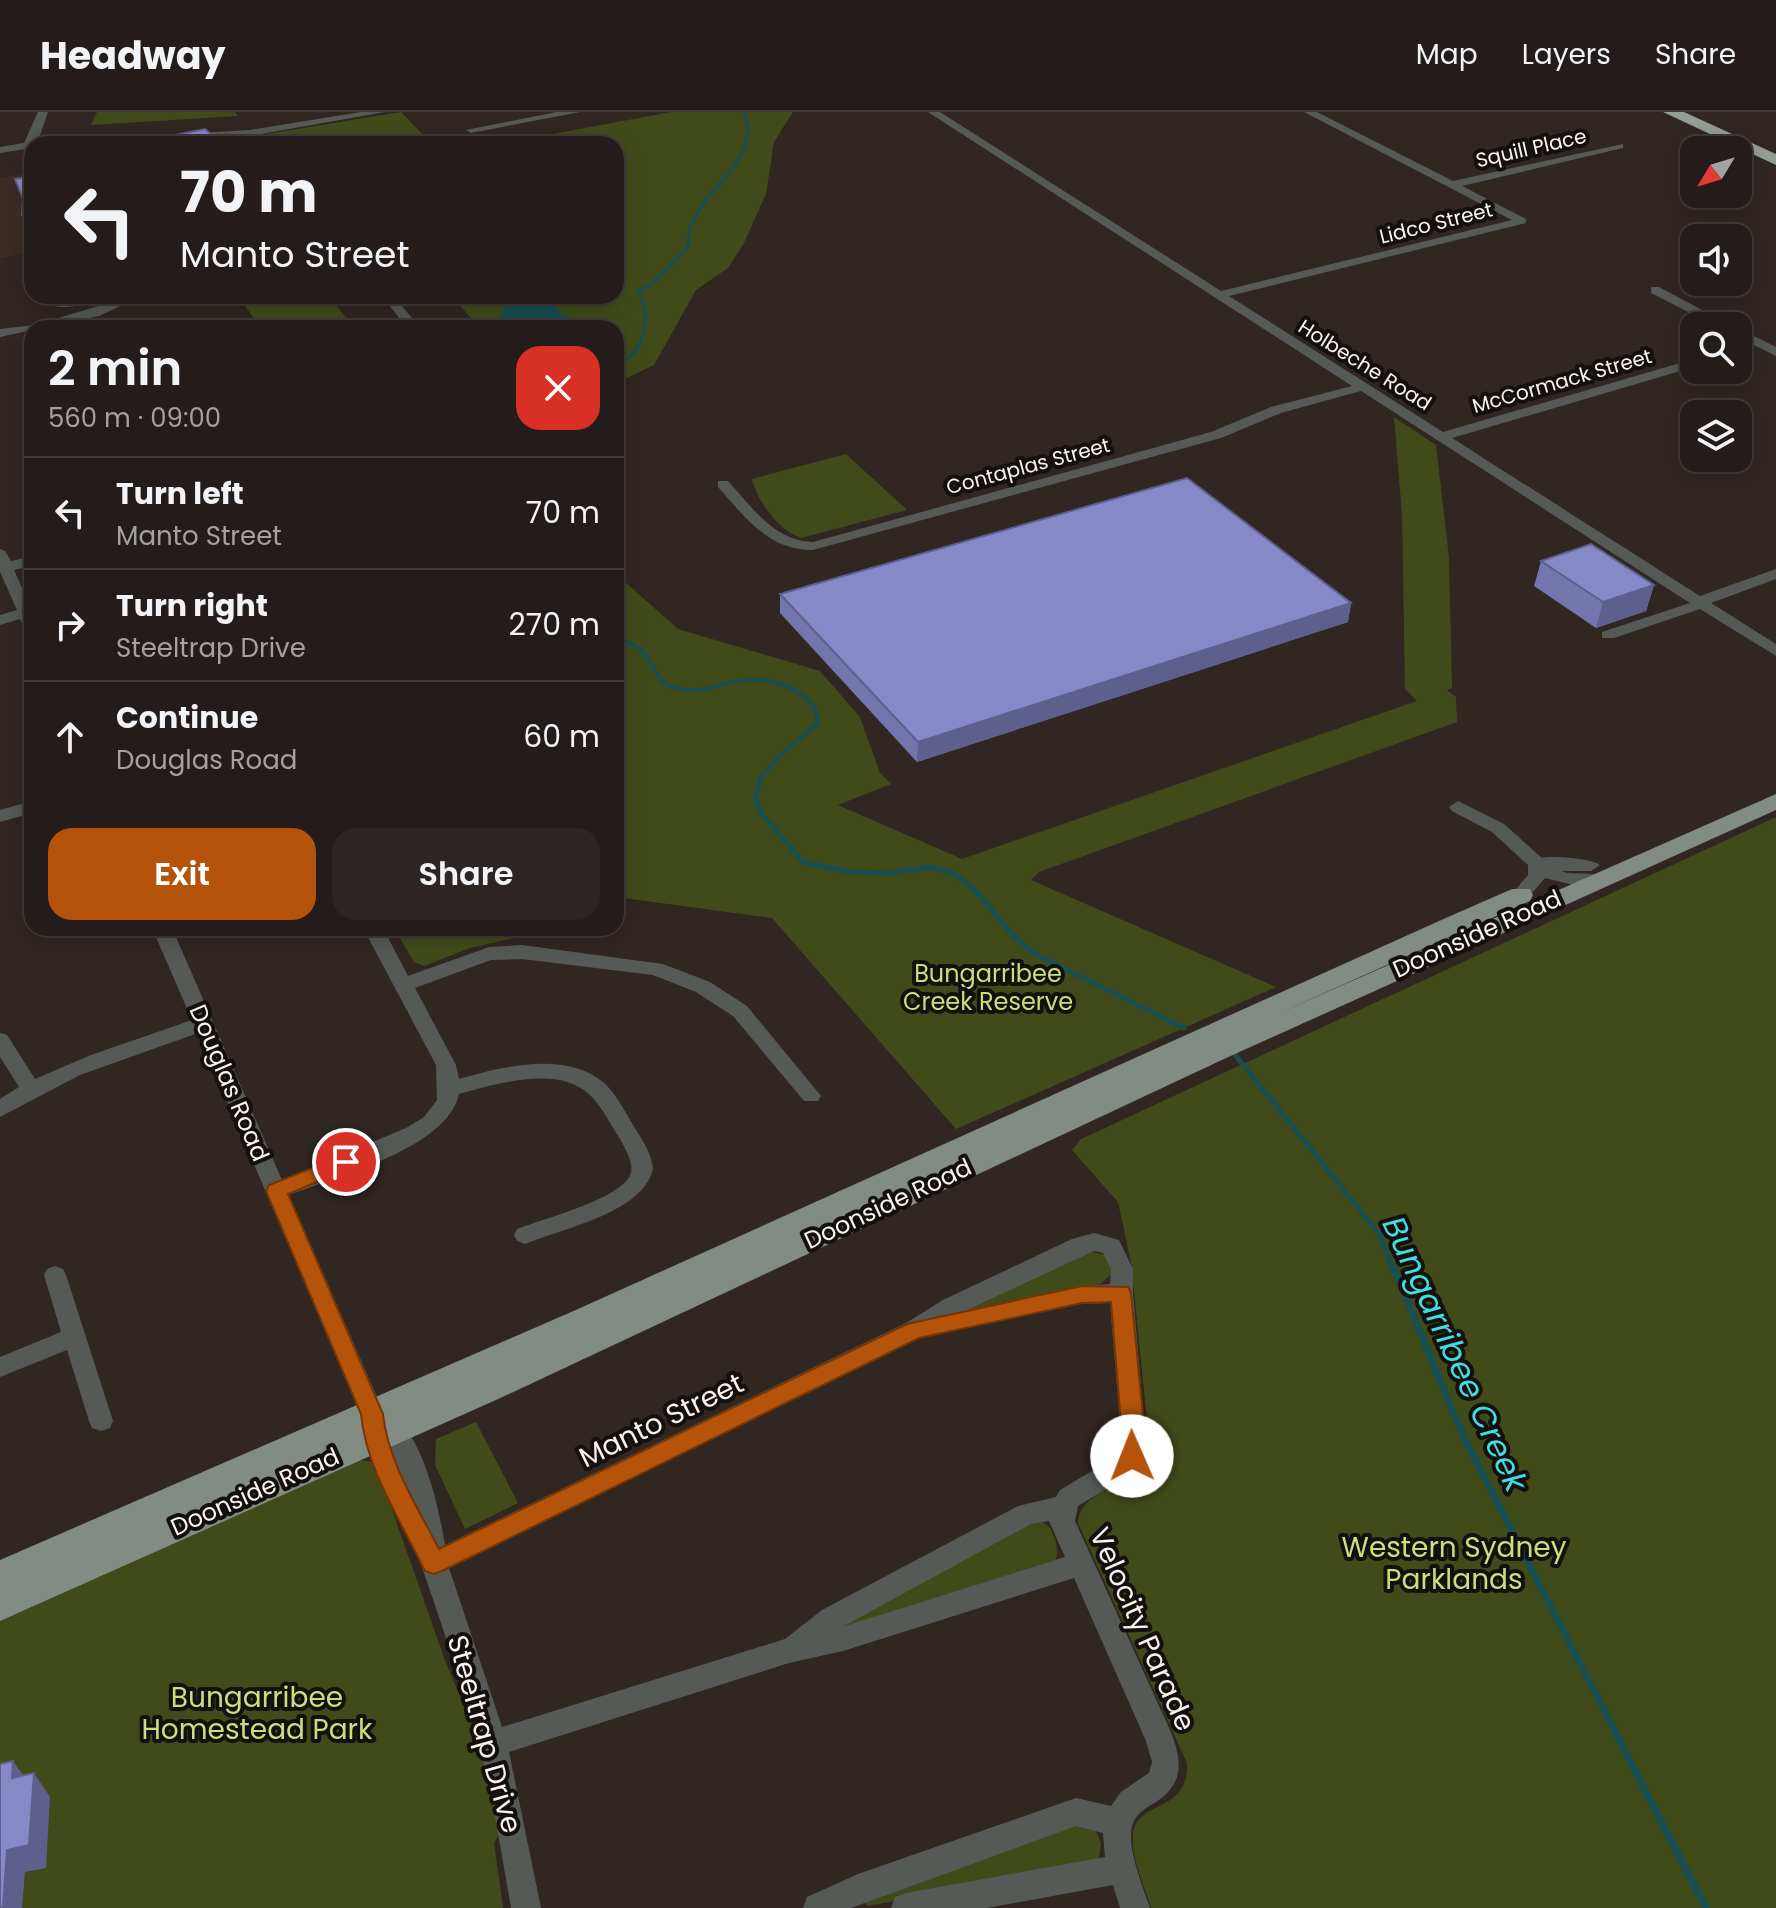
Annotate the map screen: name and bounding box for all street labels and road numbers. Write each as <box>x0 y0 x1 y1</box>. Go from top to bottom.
street label: Squill Place <box>1473 122 1589 174</box>
street label: Lidco Street <box>1376 195 1496 251</box>
street label: Holbeche Road <box>1293 313 1437 417</box>
street label: McCormack Street <box>1469 342 1655 420</box>
street label: Contaplas Street <box>943 431 1113 501</box>
street label: Doonside Road <box>1387 882 1566 986</box>
street label: Douglas Road <box>182 999 277 1166</box>
street label: Doonside Road <box>799 1150 977 1257</box>
street label: Manto Street <box>572 1364 750 1477</box>
street label: Doonside Road <box>165 1440 344 1544</box>
street label: Velocity Parade <box>1080 1521 1205 1737</box>
street label: Steeltrap Drive <box>438 1631 531 1838</box>

